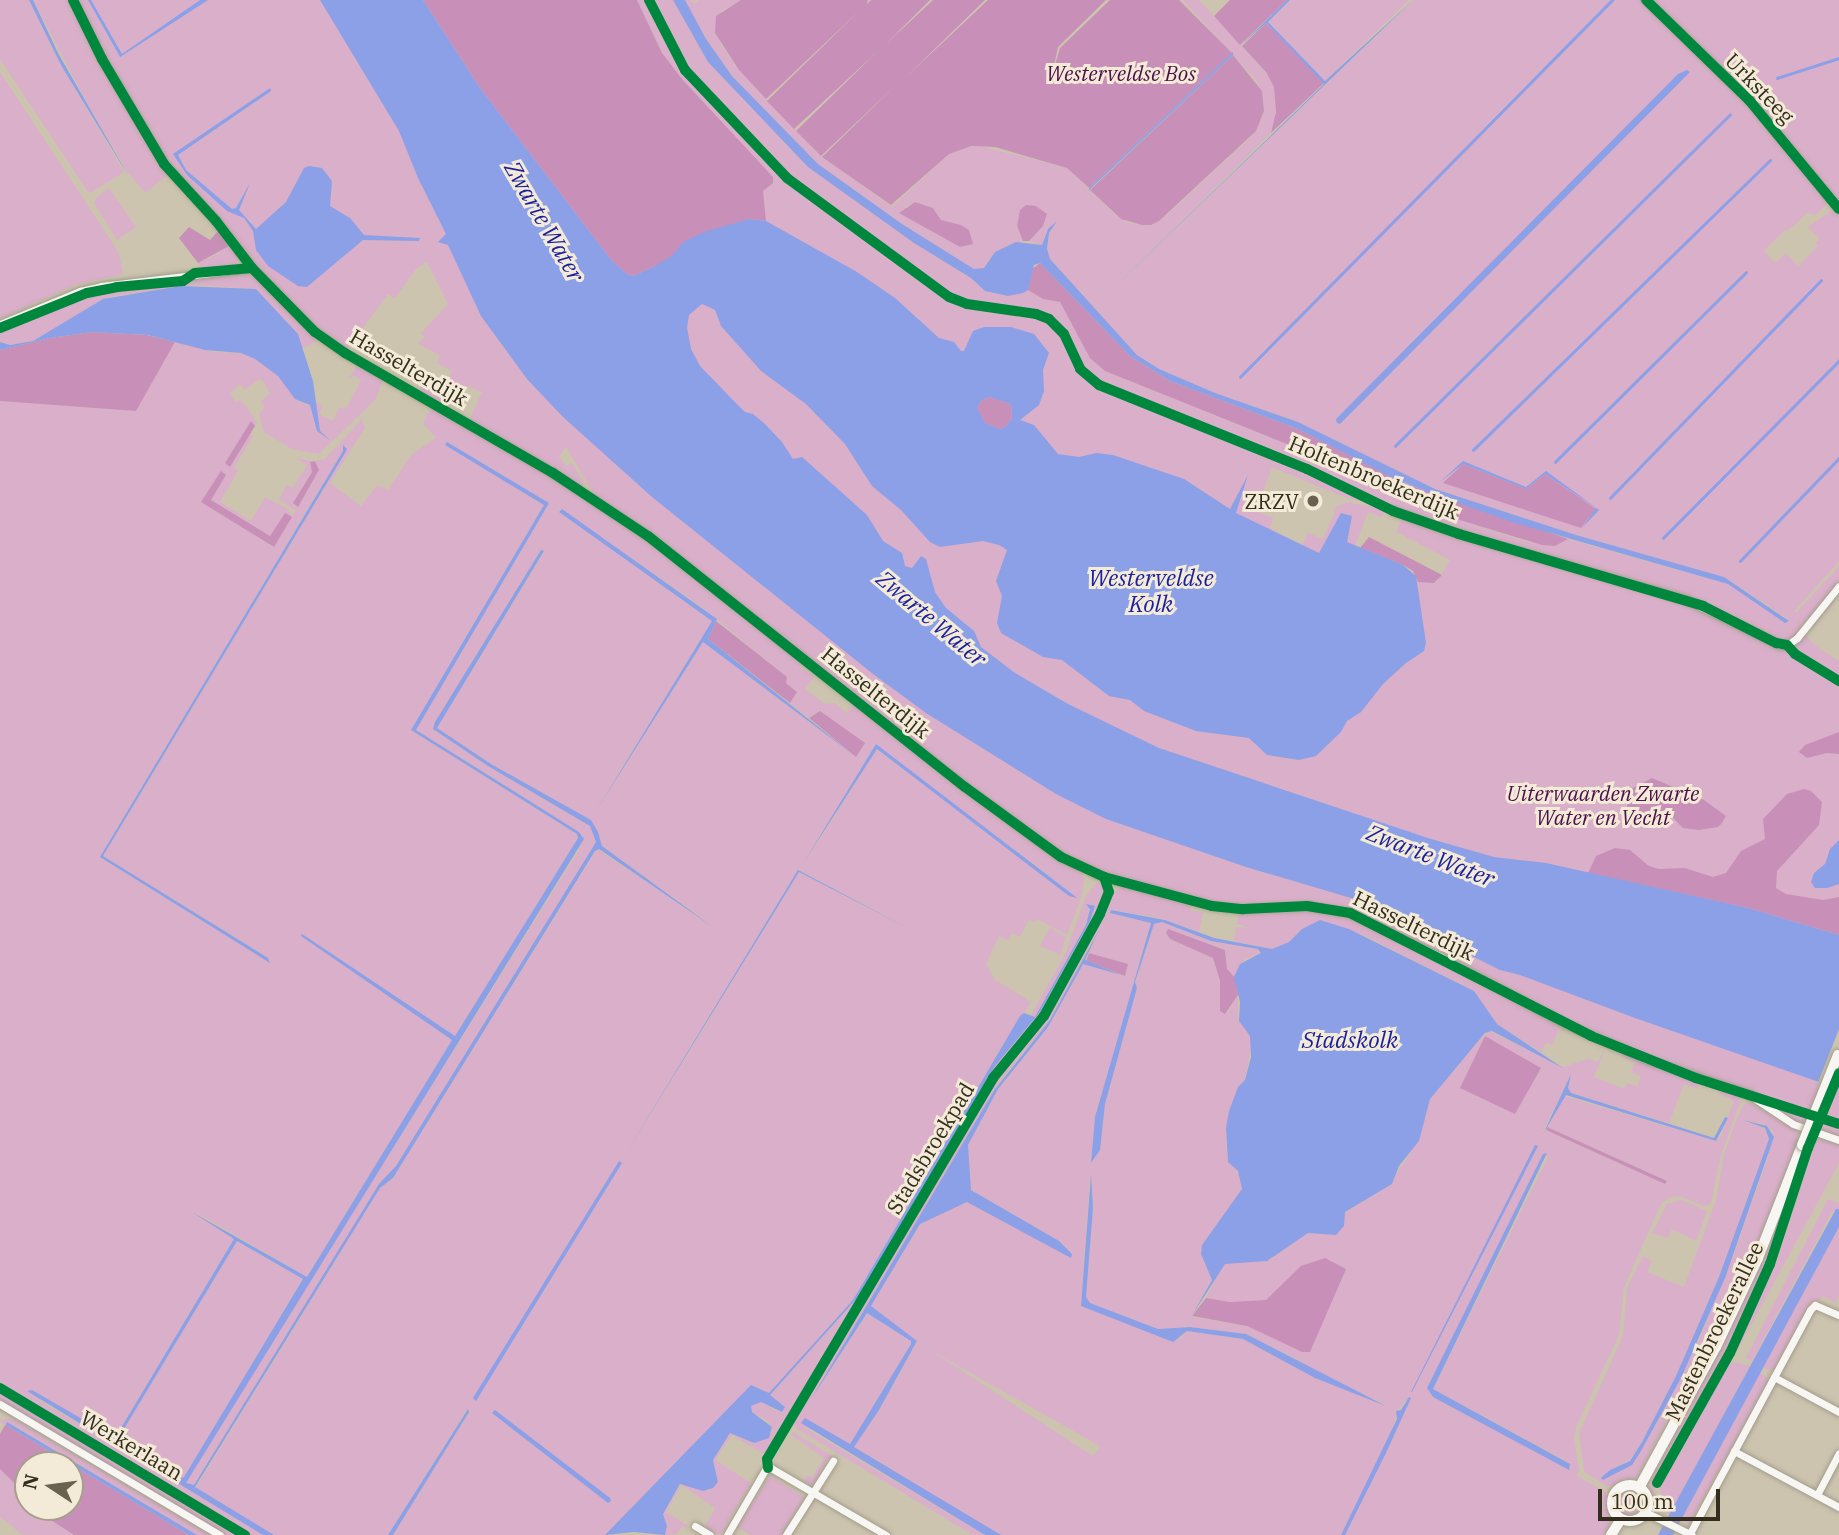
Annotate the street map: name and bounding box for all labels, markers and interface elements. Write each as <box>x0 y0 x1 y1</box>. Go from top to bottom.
street label: Urksteeg <box>1720 47 1800 129</box>
park label: Westerveldse Bos <box>1046 60 1196 86</box>
water label: Zwarte Water <box>499 156 591 286</box>
street label: Hasselterdijk <box>346 323 472 411</box>
street label: Holtenbroekerdijk <box>1285 430 1463 524</box>
place label: ZRZV <box>1244 488 1299 514</box>
marker: ZRZV <box>1305 493 1321 509</box>
water label: Westerveldse Kolk <box>1088 563 1214 617</box>
water label: Zwarte Water <box>872 564 992 672</box>
street label: Hasselterdijk <box>817 641 935 743</box>
park label: Uiterwaarden Zwarte Water en Vecht <box>1507 780 1699 830</box>
water label: Zwarte Water <box>1363 818 1499 892</box>
street label: Hasselterdijk <box>1349 885 1479 965</box>
water label: Stadskolk <box>1302 1025 1398 1053</box>
street label: Stadsbroekpad <box>881 1078 979 1218</box>
street label: Mastenbroekerallee <box>1660 1237 1768 1425</box>
street label: Werkerlaan <box>76 1405 188 1485</box>
north arrow <box>14 1451 84 1521</box>
text: N <box>17 1472 44 1492</box>
scale bar <box>1601 1476 1724 1520</box>
text: 100 m <box>1611 1487 1674 1515</box>

